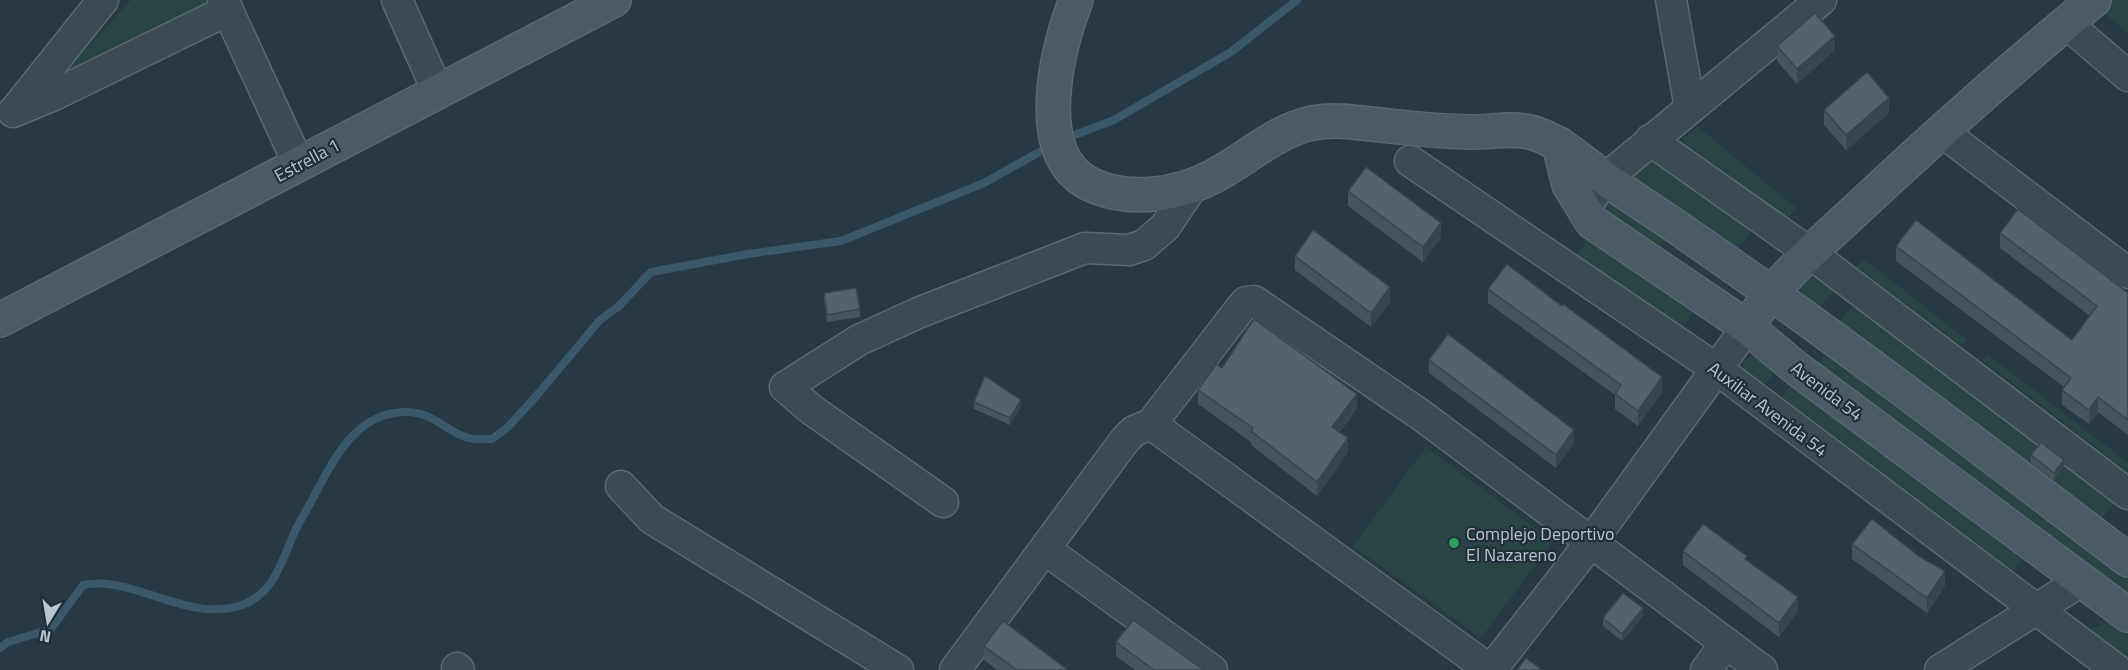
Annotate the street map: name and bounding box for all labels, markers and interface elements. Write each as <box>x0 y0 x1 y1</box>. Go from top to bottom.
street label: Estrella 1 <box>269 131 345 189</box>
street label: Auxiliar Avenida 54 <box>1702 355 1834 463</box>
street label: Avenida 54 <box>1785 355 1869 427</box>
place label: Complejo Deportivo El Nazareno <box>1466 520 1614 568</box>
marker: Complejo Deportivo El Nazareno <box>1447 536 1461 550</box>
north arrow <box>18 592 78 652</box>
text: N <box>37 624 53 650</box>

